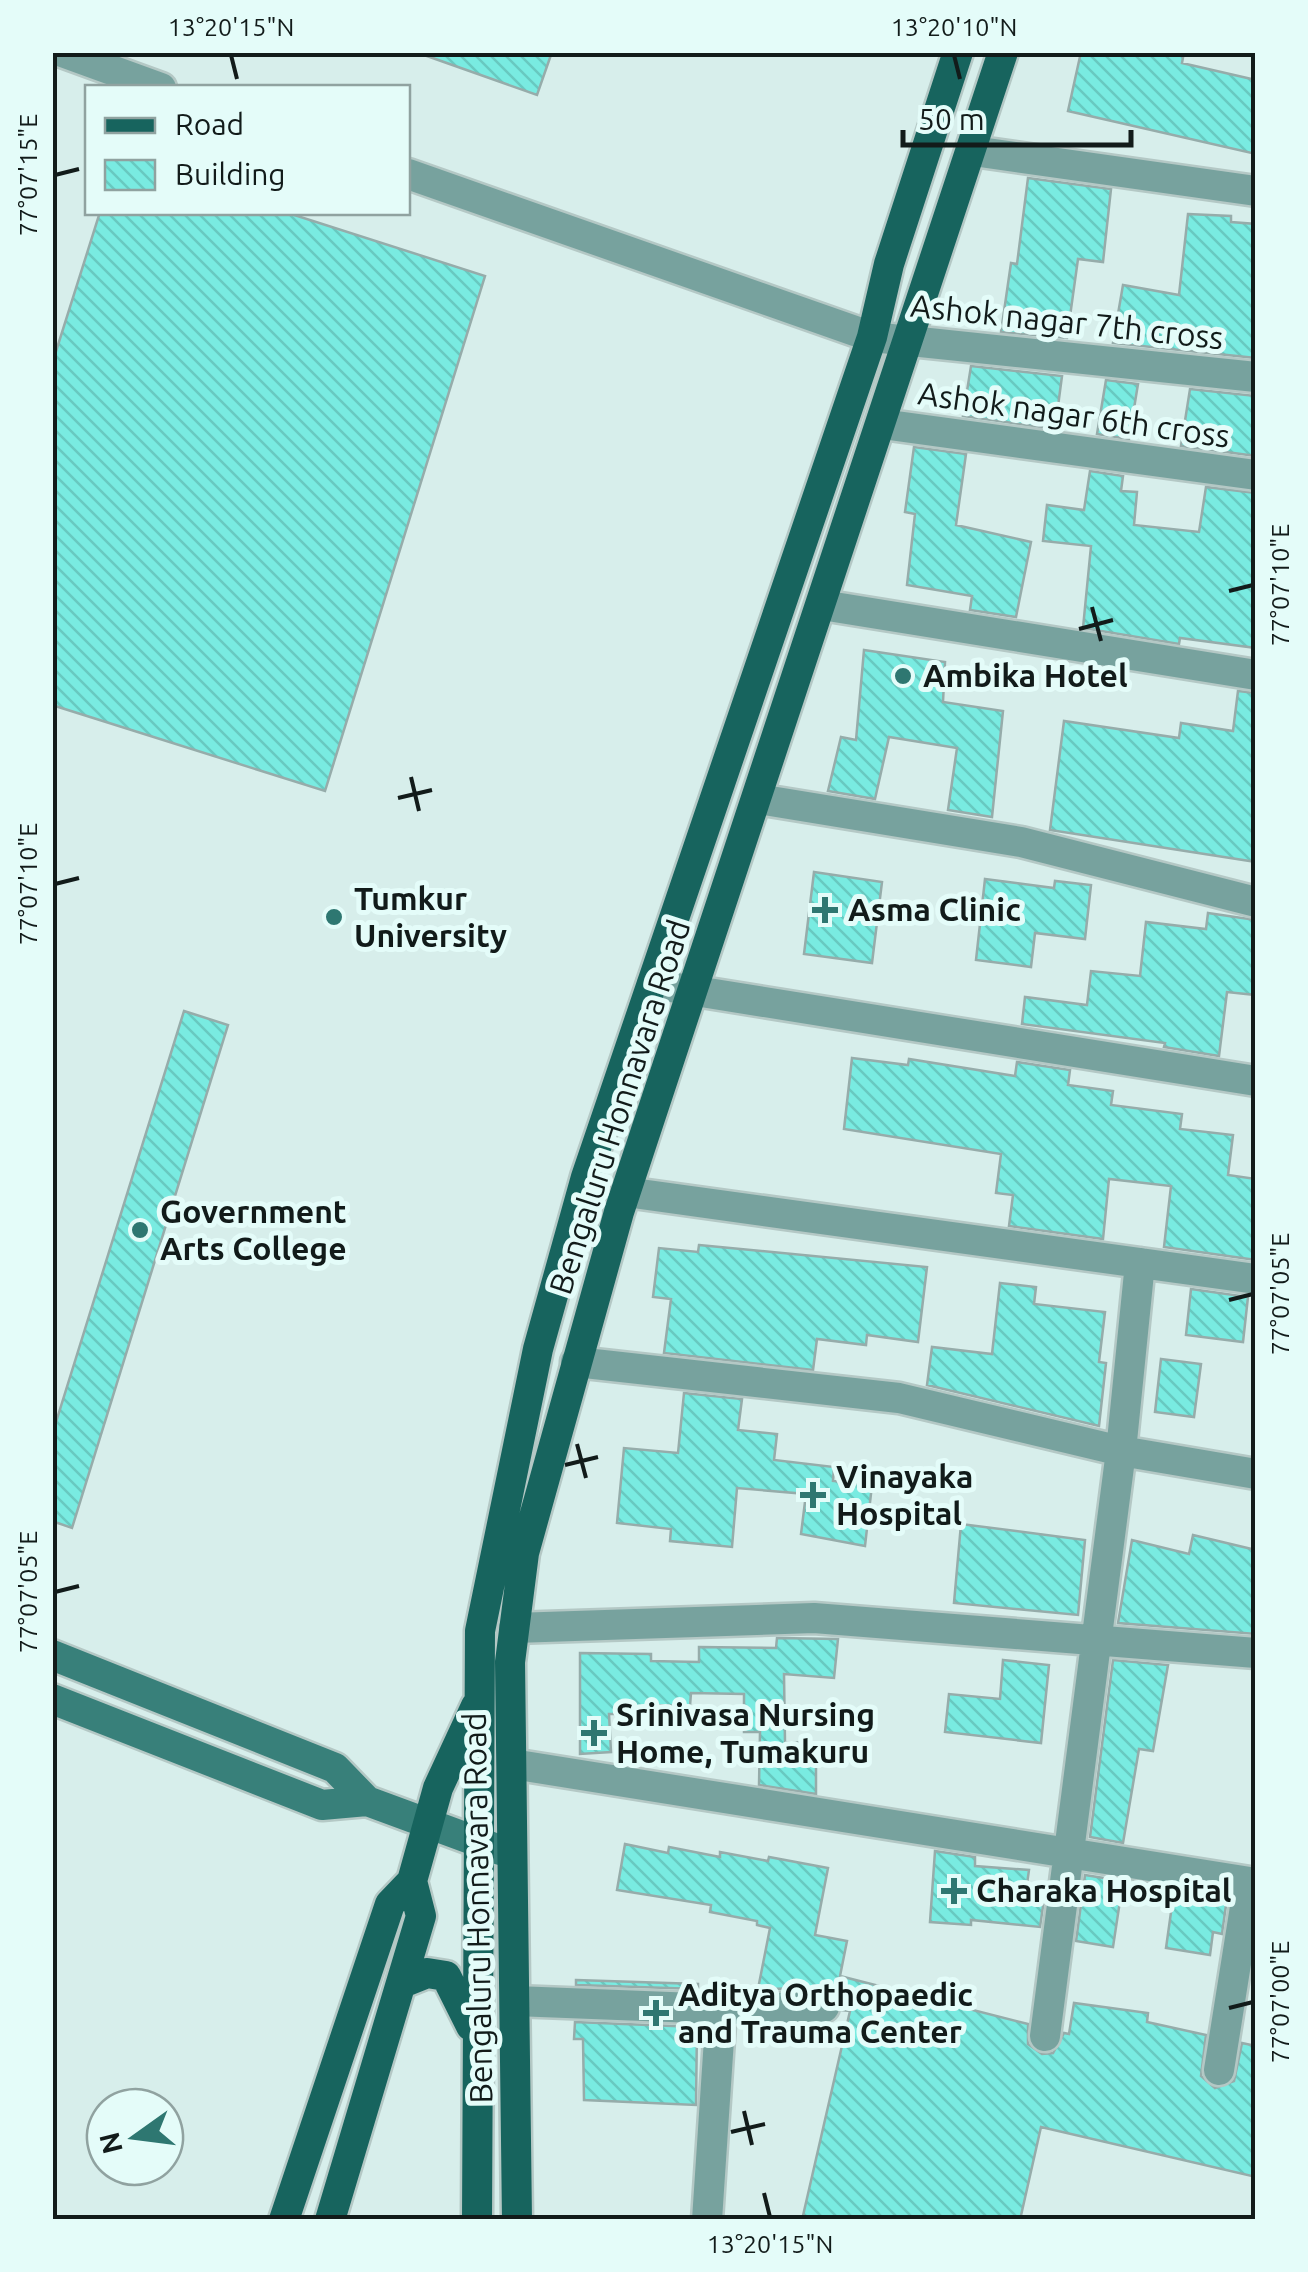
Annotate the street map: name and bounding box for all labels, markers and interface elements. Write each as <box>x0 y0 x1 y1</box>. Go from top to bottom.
text: 13°20'15"N <box>168 13 294 41</box>
text: 13°20'10"N <box>891 13 1017 41</box>
legend <box>85 85 410 215</box>
scale bar <box>903 85 1130 147</box>
text: 50 m <box>918 102 985 136</box>
text: Road <box>175 107 244 141</box>
text: 77°07'15"E <box>14 114 42 236</box>
text: Building <box>175 157 286 191</box>
street label: Ashok nagar 7th cross <box>909 287 1225 355</box>
street label: Ashok nagar 6th cross <box>916 374 1232 454</box>
text: 77°07'10"E <box>1266 524 1294 646</box>
place label: Ambika Hotel <box>923 657 1128 693</box>
marker: Ambika Hotel <box>892 665 914 687</box>
text: 77°07'10"E <box>14 823 42 945</box>
place label: Tumkur University <box>354 880 507 953</box>
place label: Asma Clinic <box>848 891 1021 927</box>
marker: Asma Clinic <box>812 897 838 923</box>
marker: Tumkur University <box>323 906 345 928</box>
street label: Bengaluru Honnavara Road <box>541 915 697 1298</box>
place label: Government Arts College <box>160 1193 347 1266</box>
marker: Government Arts College <box>129 1219 151 1241</box>
text: 77°07'05"E <box>1266 1233 1294 1355</box>
place label: Vinayaka Hospital <box>836 1458 973 1531</box>
marker: Vinayaka Hospital <box>800 1482 826 1508</box>
text: 77°07'05"E <box>14 1531 42 1653</box>
place label: Srinivasa Nursing Home, Tumakuru <box>616 1696 875 1769</box>
street label: Bengaluru Honnavara Road <box>456 1712 498 2104</box>
marker: Srinivasa Nursing Home, Tumakuru <box>581 1720 607 1746</box>
place label: Charaka Hospital <box>976 1872 1232 1908</box>
marker: Charaka Hospital <box>941 1878 967 1904</box>
text: 77°07'00"E <box>1266 1941 1294 2063</box>
place label: Aditya Orthopaedic and Trauma Center <box>678 1976 973 2049</box>
marker: Aditya Orthopaedic and Trauma Center <box>643 2000 669 2026</box>
north arrow <box>85 2087 185 2187</box>
text: N <box>93 2129 128 2157</box>
text: 13°20'15"N <box>707 2230 833 2258</box>

